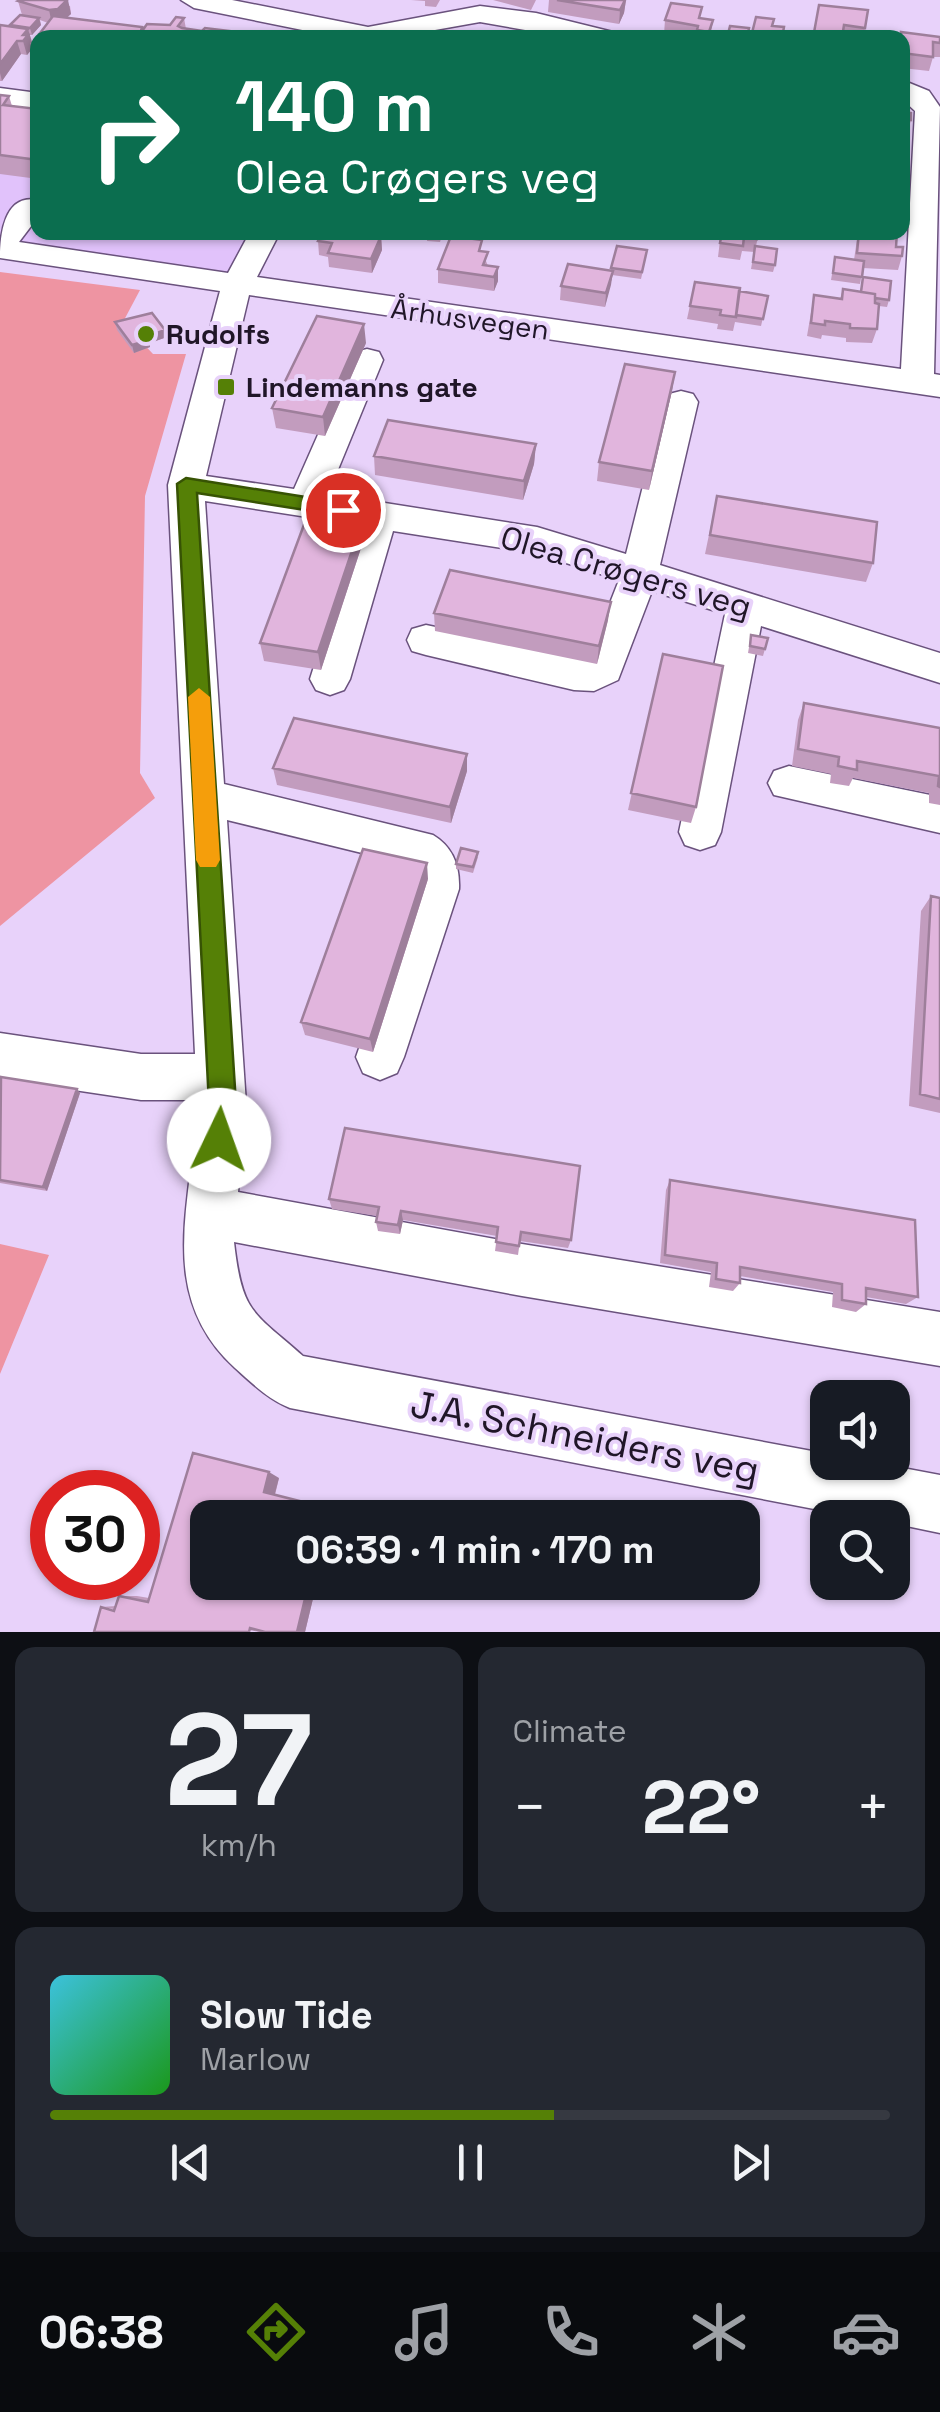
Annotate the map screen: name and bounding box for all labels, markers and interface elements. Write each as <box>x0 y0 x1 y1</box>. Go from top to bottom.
text: 140 m <box>235 62 434 151</box>
icon: right <box>70 70 200 200</box>
text: Olea Crøgers veg <box>235 149 599 206</box>
street label: Århusvegen <box>389 290 551 348</box>
place label: Rudolfs <box>166 316 270 352</box>
marker: Rudolfs <box>135 323 157 345</box>
place label: Lindemanns gate <box>246 369 478 405</box>
marker: Lindemanns gate <box>215 376 237 398</box>
pin <box>301 468 386 553</box>
icon: arrive <box>316 483 371 538</box>
street label: Olea Crøgers veg <box>496 517 756 627</box>
position arrow <box>167 1088 271 1192</box>
street label: J.A. Schneiders veg <box>407 1380 763 1494</box>
map controls <box>810 1380 910 1600</box>
button: sound <box>810 1380 910 1480</box>
speed limit sign: 30 <box>30 1470 160 1600</box>
button: search <box>810 1500 910 1600</box>
text: 06:39 · 1 min · 170 m <box>296 1526 654 1574</box>
text: 27 <box>165 1677 313 1843</box>
text: Climate <box>513 1711 627 1751</box>
text: 22° <box>642 1759 761 1855</box>
text: − <box>513 1772 547 1842</box>
text: + <box>856 1772 890 1842</box>
text: km/h <box>201 1825 277 1865</box>
text: Slow Tide <box>200 1991 373 2039</box>
text: Marlow <box>200 2039 311 2079</box>
icon: previous <box>163 2135 218 2190</box>
icon: pause <box>443 2135 498 2190</box>
icon: next <box>723 2135 778 2190</box>
icon: directions <box>241 2297 311 2367</box>
icon: music <box>389 2297 459 2367</box>
icon: phone <box>536 2297 606 2367</box>
icon: climate <box>684 2297 754 2367</box>
icon: car <box>831 2297 901 2367</box>
text: 06:38 <box>39 2304 164 2361</box>

